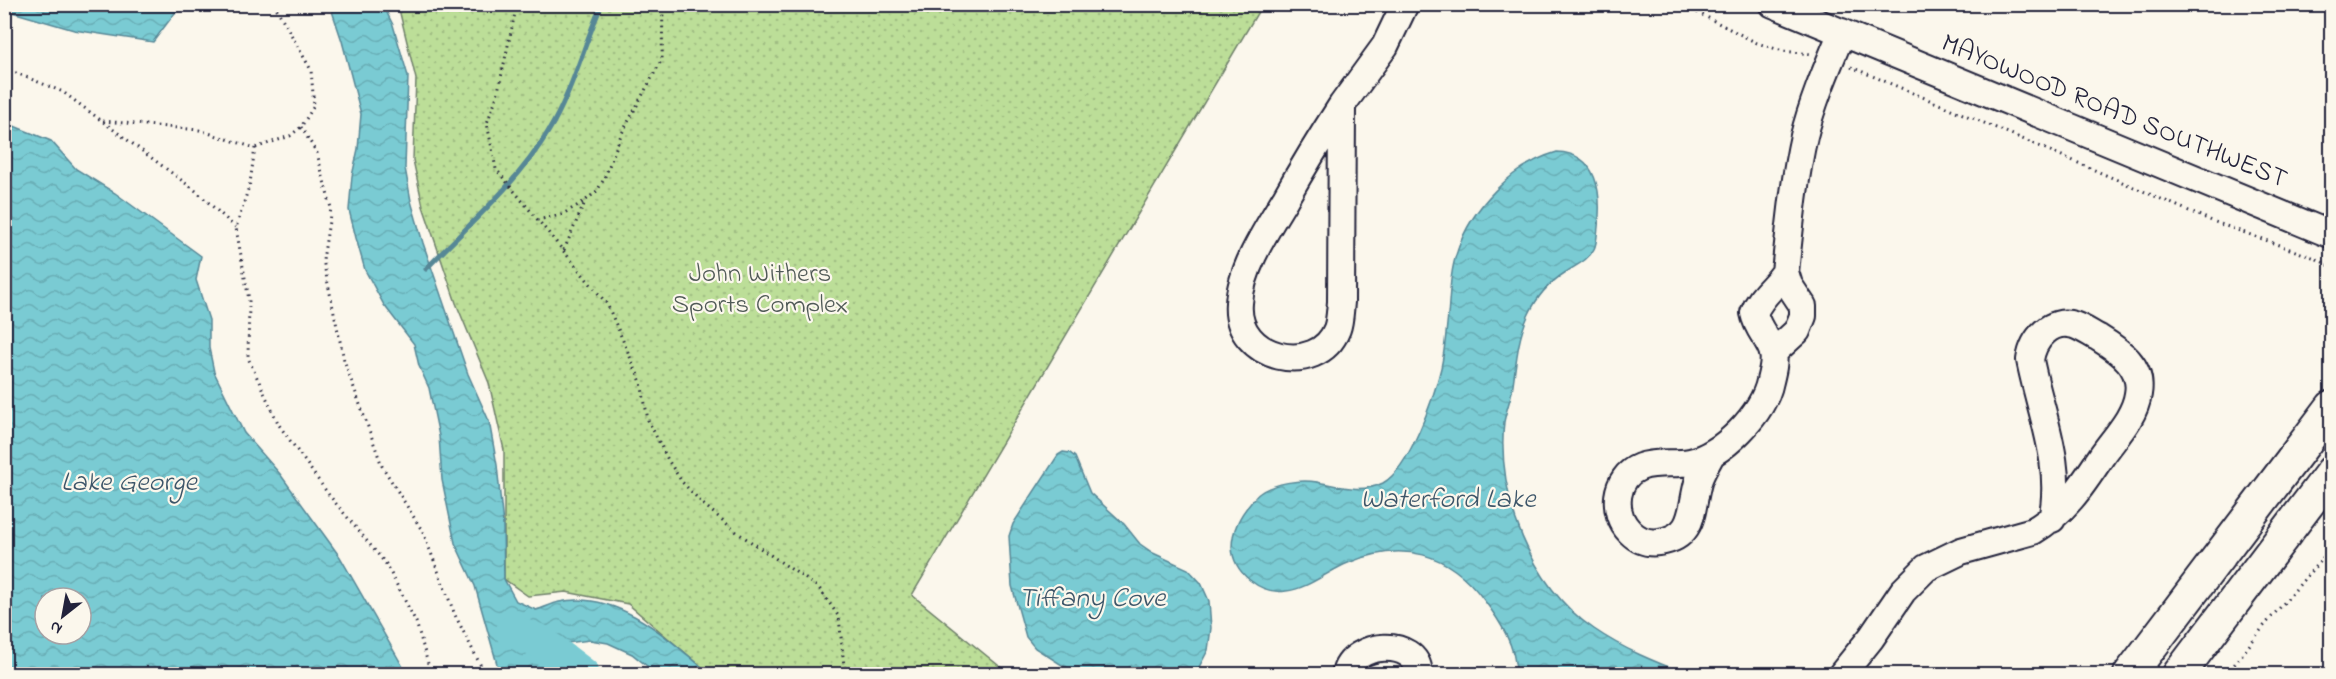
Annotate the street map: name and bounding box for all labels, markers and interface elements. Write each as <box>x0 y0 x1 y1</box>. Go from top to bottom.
street label: MAYOWOOD ROAD SOUTHWEST <box>1935 25 2293 199</box>
park label: John Withers Sports Complex <box>672 255 848 325</box>
water label: Lake George <box>61 463 198 504</box>
water label: Waterford Lake <box>1360 480 1537 521</box>
water label: Tiffany Cove <box>1019 579 1167 620</box>
north arrow <box>33 586 93 646</box>
text: N <box>45 614 67 640</box>

